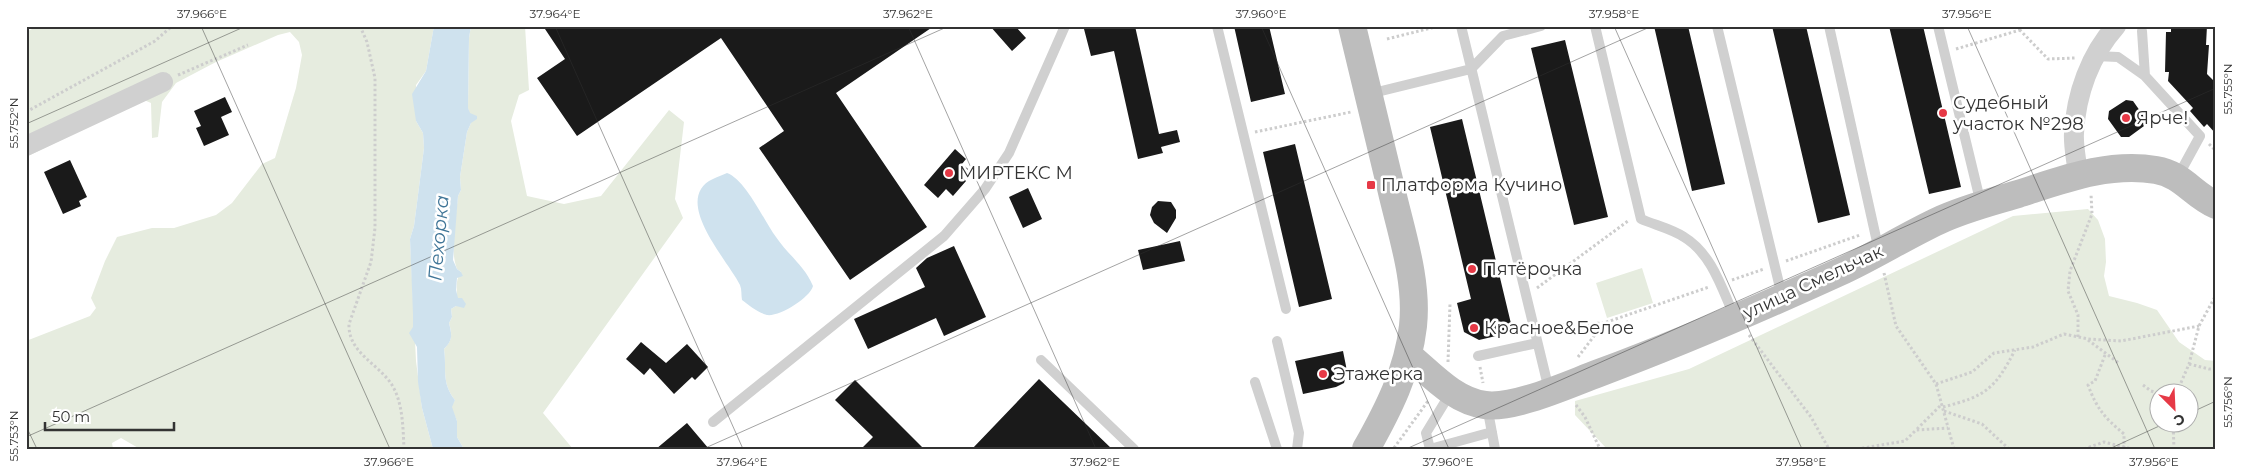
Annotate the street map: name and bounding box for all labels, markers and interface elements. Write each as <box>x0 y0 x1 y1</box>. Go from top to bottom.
text: 37.966°E <box>177 6 227 21</box>
text: 37.964°E <box>530 6 580 21</box>
text: 37.962°E <box>883 6 933 21</box>
text: 37.960°E <box>1235 6 1287 21</box>
text: 37.958°E <box>1589 6 1639 21</box>
text: 37.956°E <box>1942 6 1992 21</box>
text: 55.755°N <box>2220 64 2235 114</box>
place label: Судебный участок №298 <box>1952 92 2084 135</box>
text: 55.752°N <box>6 97 21 149</box>
marker: Судебный участок №298 <box>1937 107 1949 119</box>
place label: Ярче! <box>2136 107 2188 129</box>
marker: Ярче! <box>2120 112 2132 124</box>
place label: МИРТЕКС М <box>959 162 1073 184</box>
marker: МИРТЕКС М <box>943 167 955 179</box>
place label: Платформа Кучино <box>1381 174 1562 196</box>
marker: Платформа Кучино <box>1365 179 1377 191</box>
water label: Пехорка <box>423 194 454 282</box>
street label: улица Смельчак <box>1738 240 1887 325</box>
place label: Пятёрочка <box>1482 258 1582 280</box>
marker: Пятёрочка <box>1466 263 1478 275</box>
place label: Красное&Белое <box>1484 317 1634 339</box>
marker: Красное&Белое <box>1468 322 1480 334</box>
place label: Этажерка <box>1333 363 1423 385</box>
marker: Этажерка <box>1317 368 1329 380</box>
text: 55.756°N <box>2220 376 2235 428</box>
north arrow <box>2150 382 2200 432</box>
scale bar <box>45 400 174 432</box>
text: 50 m <box>52 407 90 426</box>
text: С <box>2171 410 2188 430</box>
text: 55.753°N <box>6 411 21 461</box>
text: 37.966°E <box>364 454 414 469</box>
text: 37.964°E <box>717 454 767 469</box>
text: 37.962°E <box>1070 454 1120 469</box>
text: 37.960°E <box>1422 454 1474 469</box>
text: 37.958°E <box>1776 454 1826 469</box>
text: 37.956°E <box>2129 454 2179 469</box>

